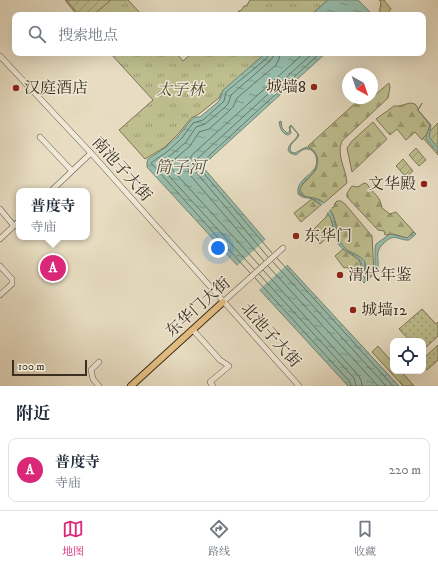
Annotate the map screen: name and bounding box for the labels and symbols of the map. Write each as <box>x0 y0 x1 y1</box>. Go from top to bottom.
north arrow <box>342 68 378 104</box>
place label: 城墙8 <box>266 77 306 97</box>
place label: 汉庭酒店 <box>24 78 88 98</box>
park label: 太子林 <box>156 80 206 100</box>
marker: 城墙8 <box>309 82 319 92</box>
marker: 汉庭酒店 <box>11 83 21 93</box>
street label: 南池子大街 <box>88 133 156 205</box>
water label: 筒子河 <box>155 157 208 179</box>
place label: 文华殿 <box>368 174 416 194</box>
marker: 文华殿 <box>419 179 429 189</box>
place label: 东华门 <box>304 226 352 246</box>
marker: 东华门 <box>291 231 301 241</box>
your location <box>208 238 228 258</box>
pin: A <box>40 253 66 283</box>
place label: 清代年鉴 <box>348 265 412 285</box>
marker: 清代年鉴 <box>335 270 345 280</box>
street label: 东华门大街 <box>162 273 234 341</box>
street label: 北池子大街 <box>237 299 305 371</box>
place label: 城墙12 <box>361 300 407 320</box>
marker: 城墙12 <box>348 305 358 315</box>
scale bar <box>12 358 87 377</box>

